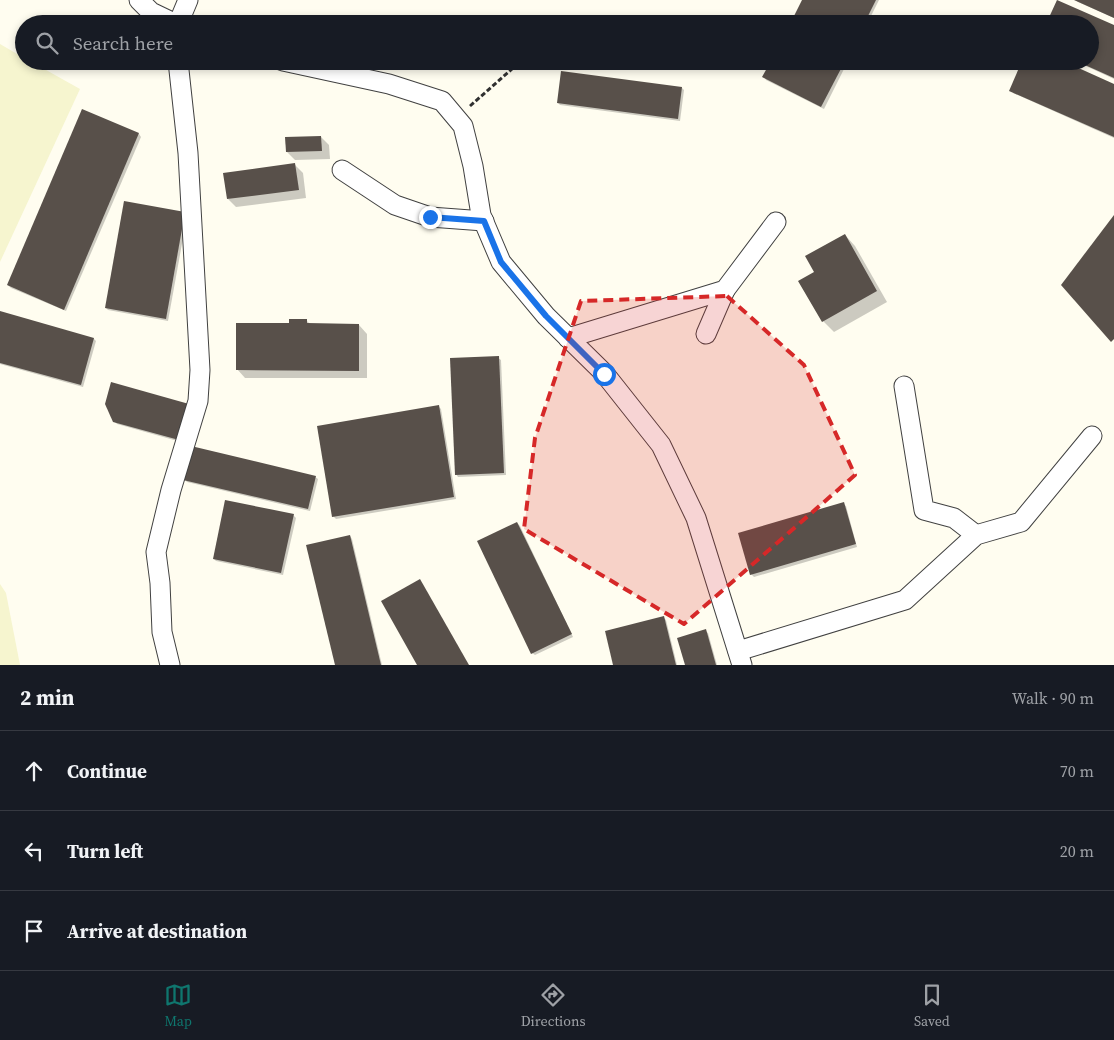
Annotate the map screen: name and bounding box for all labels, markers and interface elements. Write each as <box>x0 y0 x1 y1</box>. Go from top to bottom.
search box <box>15 15 1099 70</box>
icon: search <box>33 29 61 57</box>
text: Search here <box>73 30 173 56</box>
route end <box>419 206 442 229</box>
route start <box>593 363 616 386</box>
text: 2 min <box>20 683 75 712</box>
text: Walk · 90 m <box>1012 687 1094 709</box>
icon: ahead <box>20 757 48 785</box>
text: Continue <box>67 758 147 784</box>
text: 70 m <box>1060 760 1094 782</box>
icon: left <box>20 837 48 865</box>
text: Turn left <box>67 838 143 864</box>
text: 20 m <box>1060 840 1094 862</box>
icon: arrive <box>20 917 48 945</box>
text: Arrive at destination <box>67 918 247 944</box>
tab: Map <box>164 981 192 1031</box>
tab: Directions <box>521 981 585 1031</box>
tab: Saved <box>914 981 950 1031</box>

